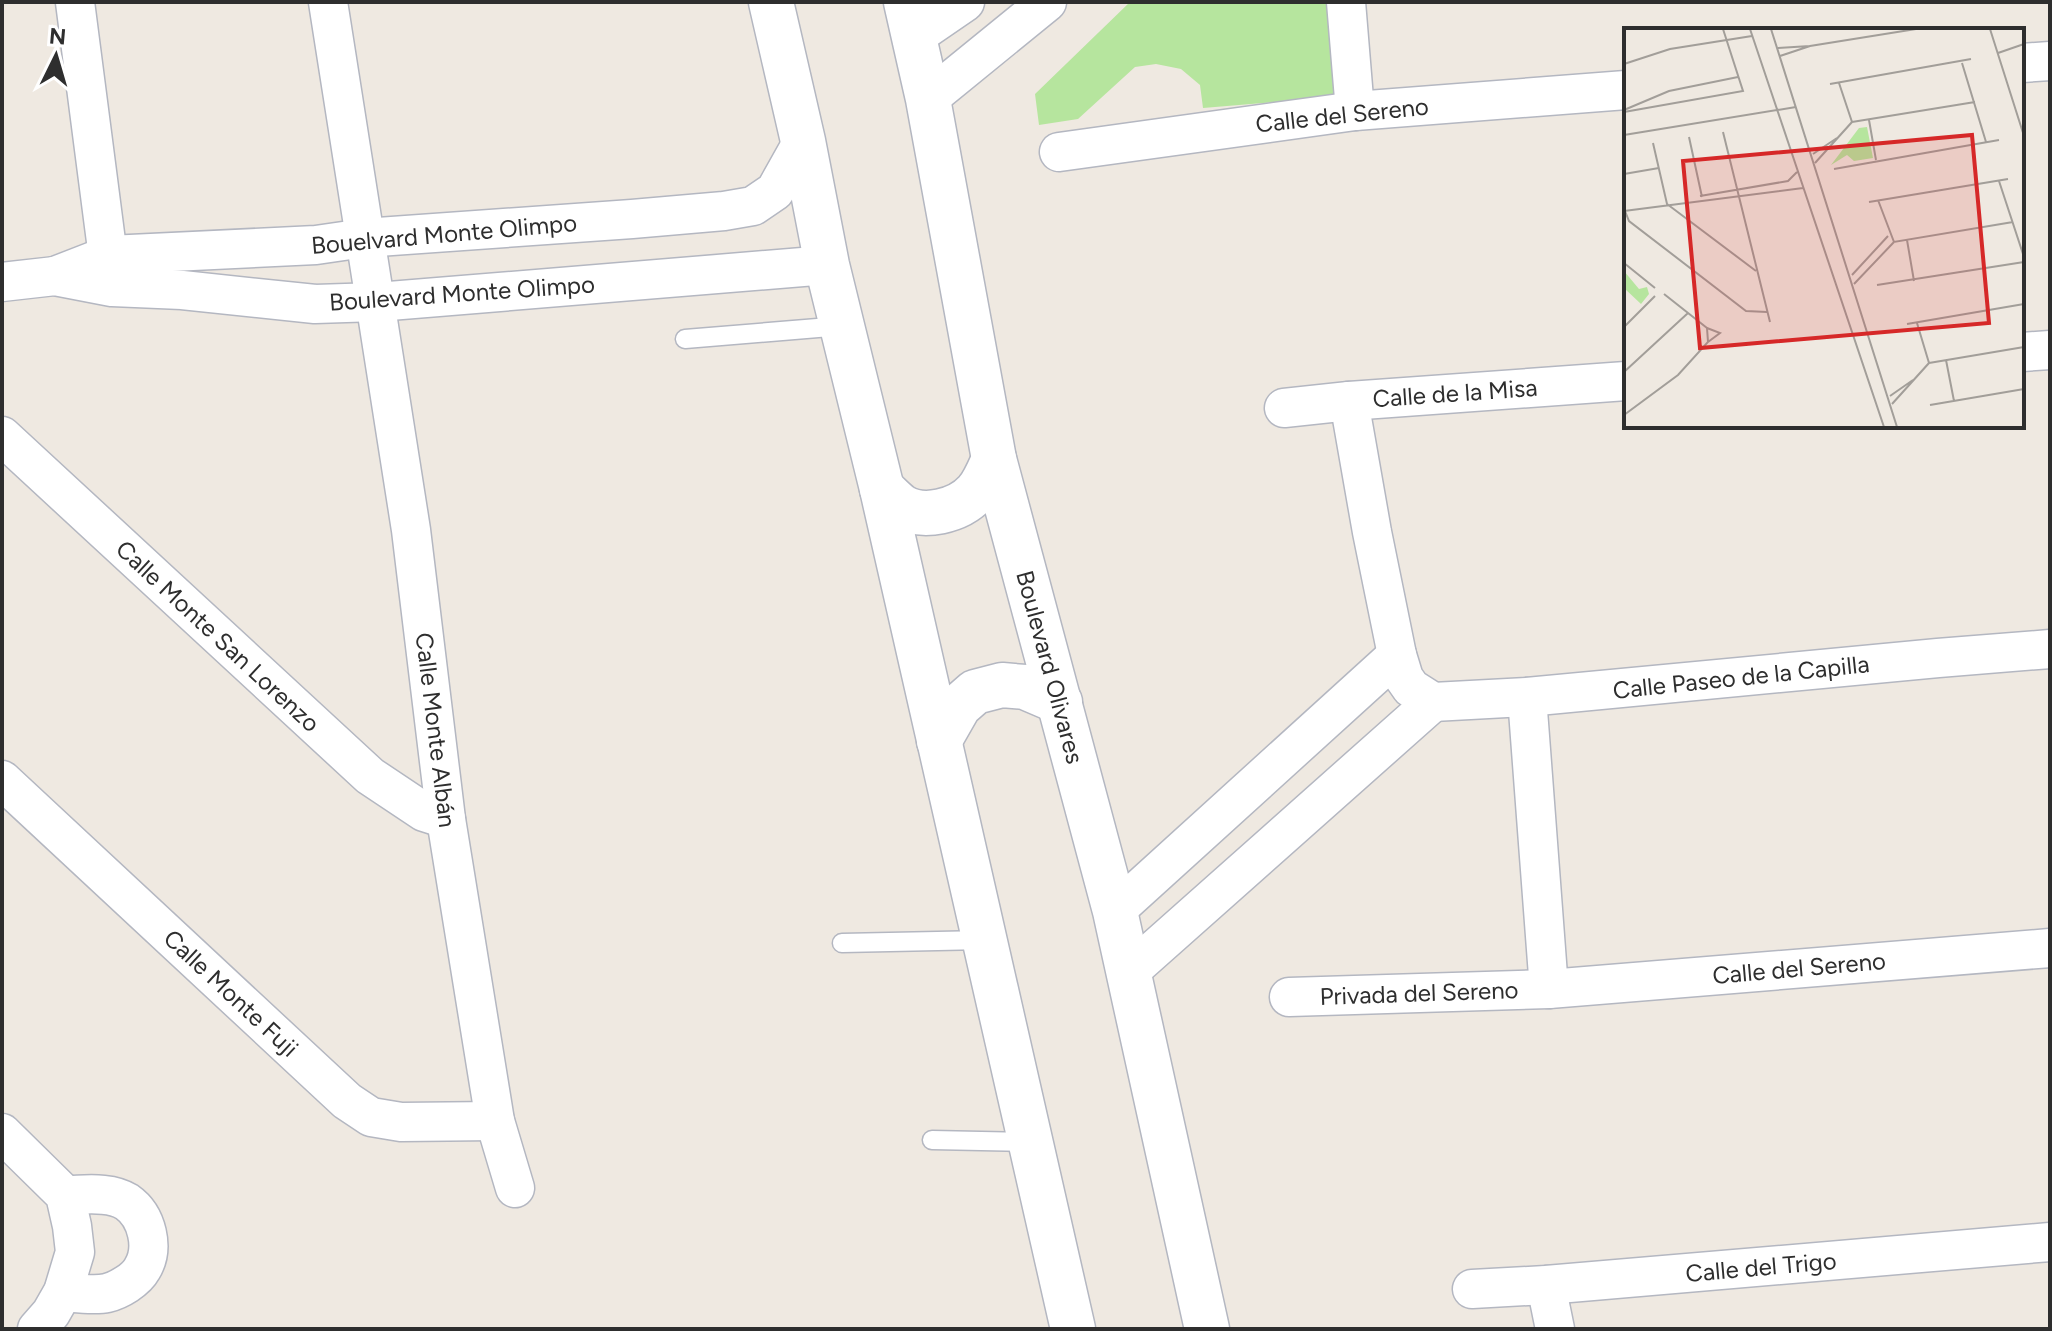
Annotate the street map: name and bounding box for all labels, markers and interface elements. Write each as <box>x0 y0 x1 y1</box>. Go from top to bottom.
north arrow <box>16 16 96 96</box>
text: N <box>48 22 67 51</box>
inset map <box>1624 28 2024 428</box>
street label: Calle del Sereno <box>1254 91 1430 139</box>
street label: Bouelvard Monte Olimpo <box>310 208 578 260</box>
street label: Boulevard Monte Olimpo <box>328 269 596 317</box>
street label: Calle de la Misa <box>1372 373 1538 413</box>
street label: Calle Monte San Lorenzo <box>110 534 326 738</box>
street label: Boulevard Olivares <box>1010 567 1090 767</box>
street label: Calle Monte Albán <box>410 631 462 829</box>
street label: Calle Paseo de la Capilla <box>1611 649 1871 705</box>
street label: Calle Monte Fuji <box>158 923 304 1063</box>
street label: Calle del Sereno <box>1711 946 1887 990</box>
street label: Privada del Sereno <box>1319 975 1519 1011</box>
street label: Calle del Trigo <box>1684 1246 1838 1288</box>

